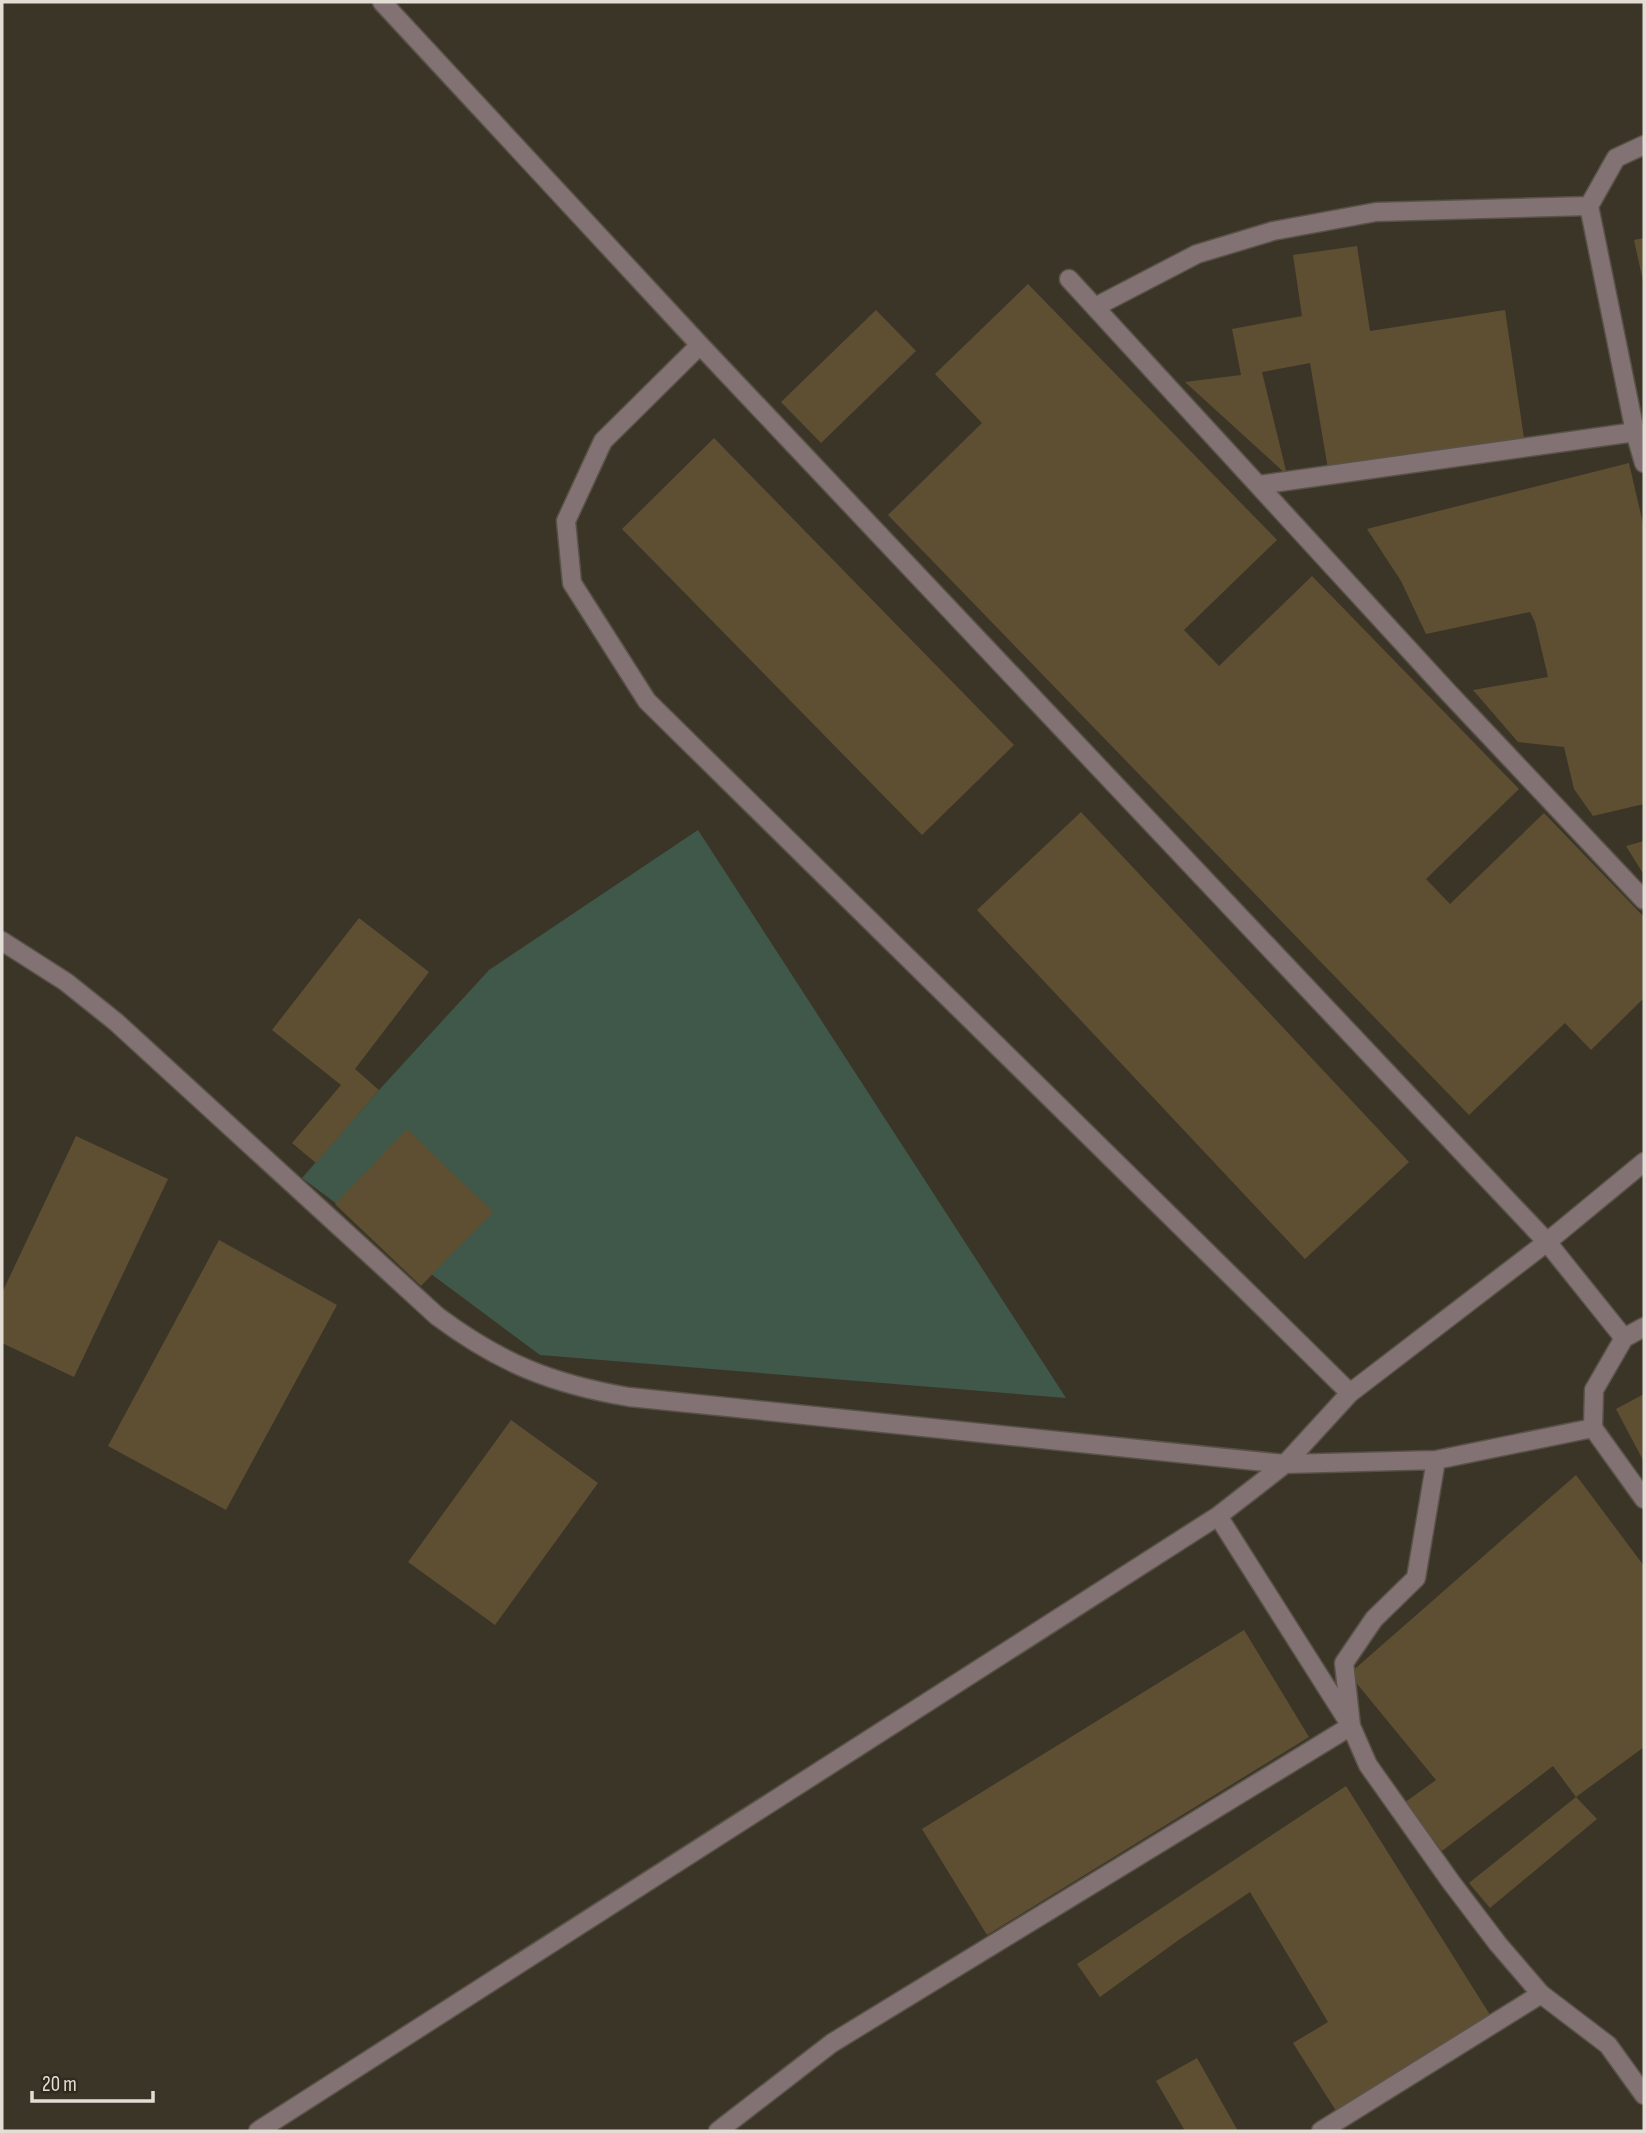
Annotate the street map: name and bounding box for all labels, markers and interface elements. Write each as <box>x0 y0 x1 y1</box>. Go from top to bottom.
scale bar <box>32 2060 152 2104</box>
text: 20 m <box>42 2072 77 2097</box>

